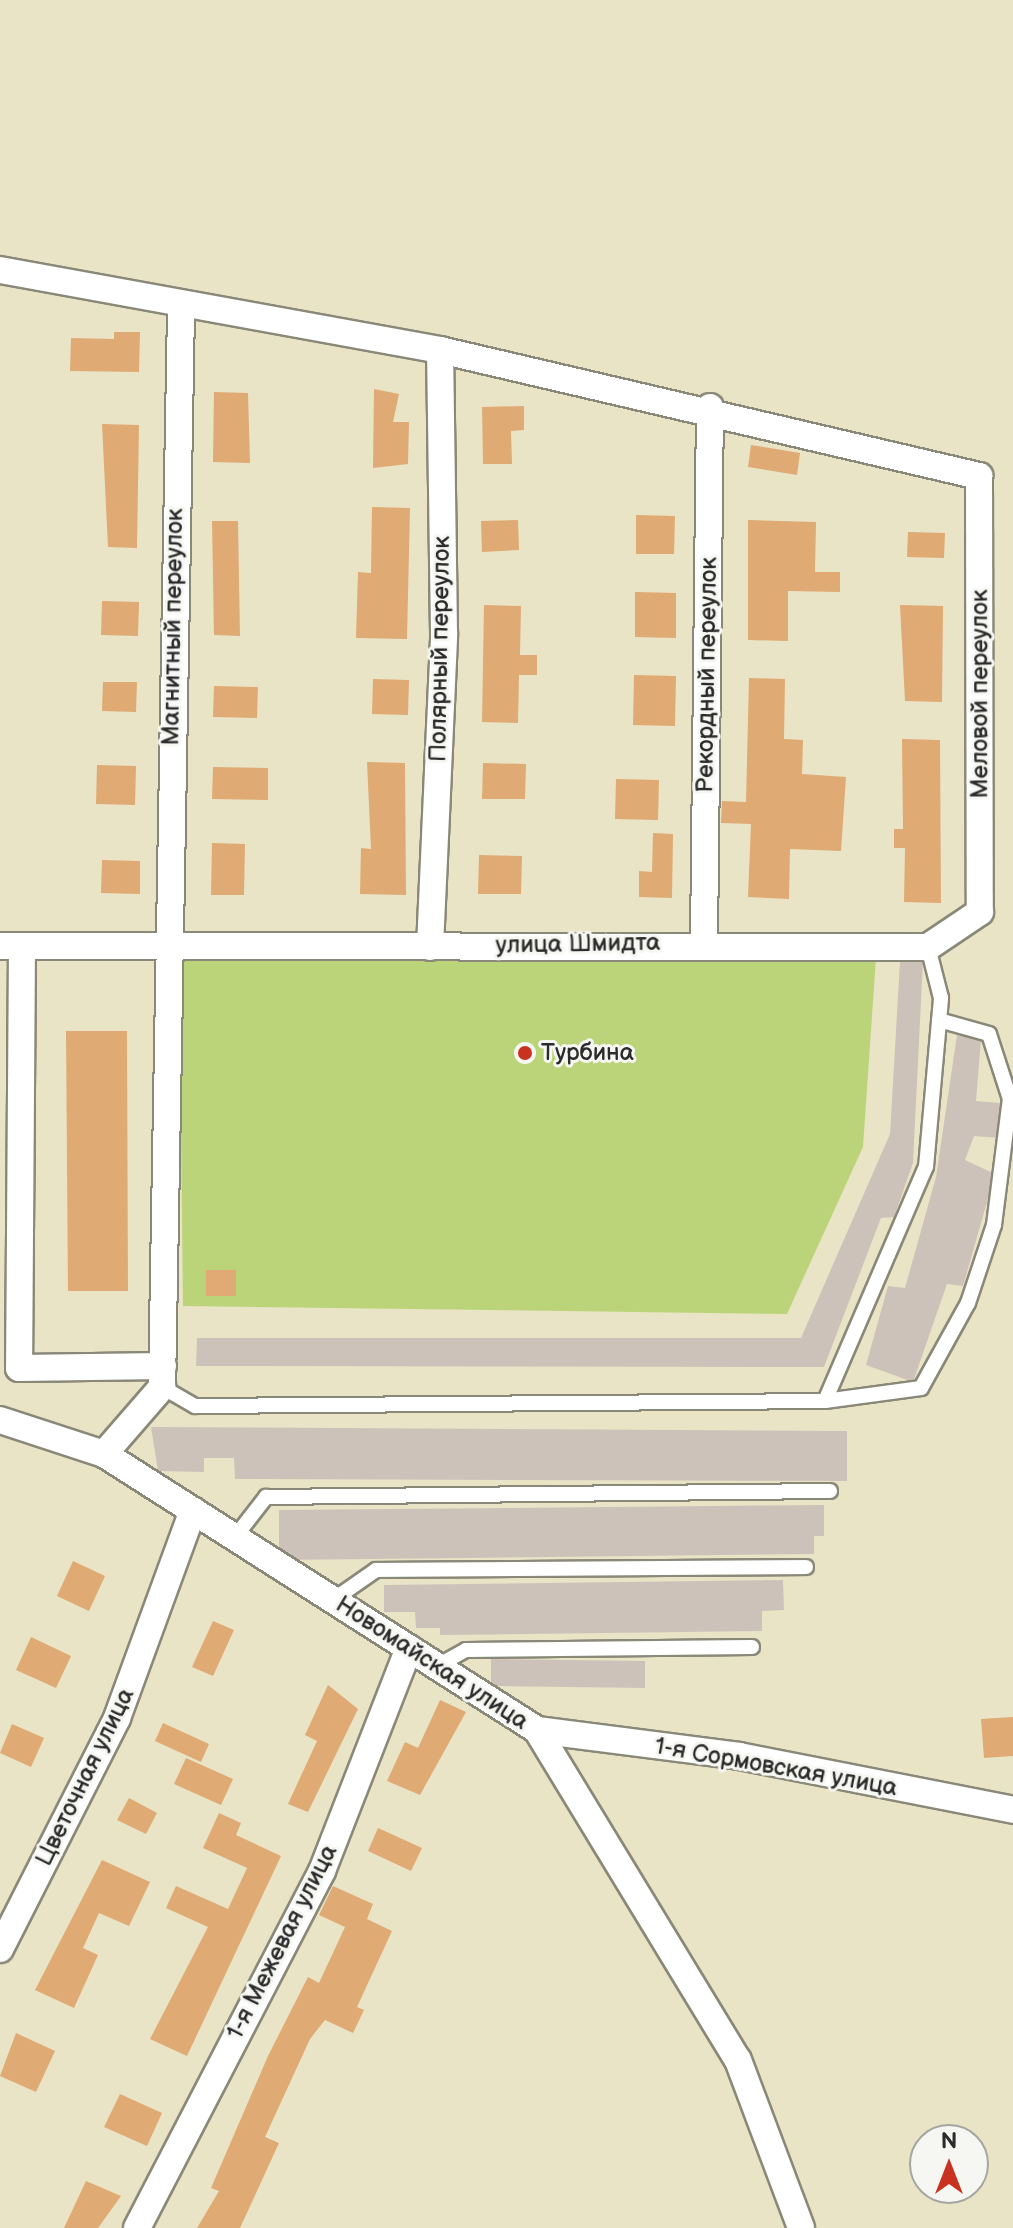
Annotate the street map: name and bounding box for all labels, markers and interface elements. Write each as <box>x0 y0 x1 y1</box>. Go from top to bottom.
street label: Магнитный переулок <box>157 508 189 746</box>
street label: Полярный переулок <box>424 536 456 762</box>
street label: Рекордный переулок <box>691 557 723 793</box>
street label: Меловой переулок <box>966 589 994 799</box>
street label: улица Шмидта <box>495 928 661 960</box>
place label: Турбина <box>541 1039 634 1067</box>
marker: Турбина <box>516 1044 534 1062</box>
street label: Новомайская улица <box>330 1590 534 1736</box>
street label: Цветочная улица <box>30 1684 140 1870</box>
street label: 1-я Сормовская улица <box>653 1731 899 1803</box>
street label: 1-я Межевая улица <box>221 1840 343 2044</box>
north arrow <box>909 2124 989 2204</box>
text: N <box>941 2128 957 2155</box>

